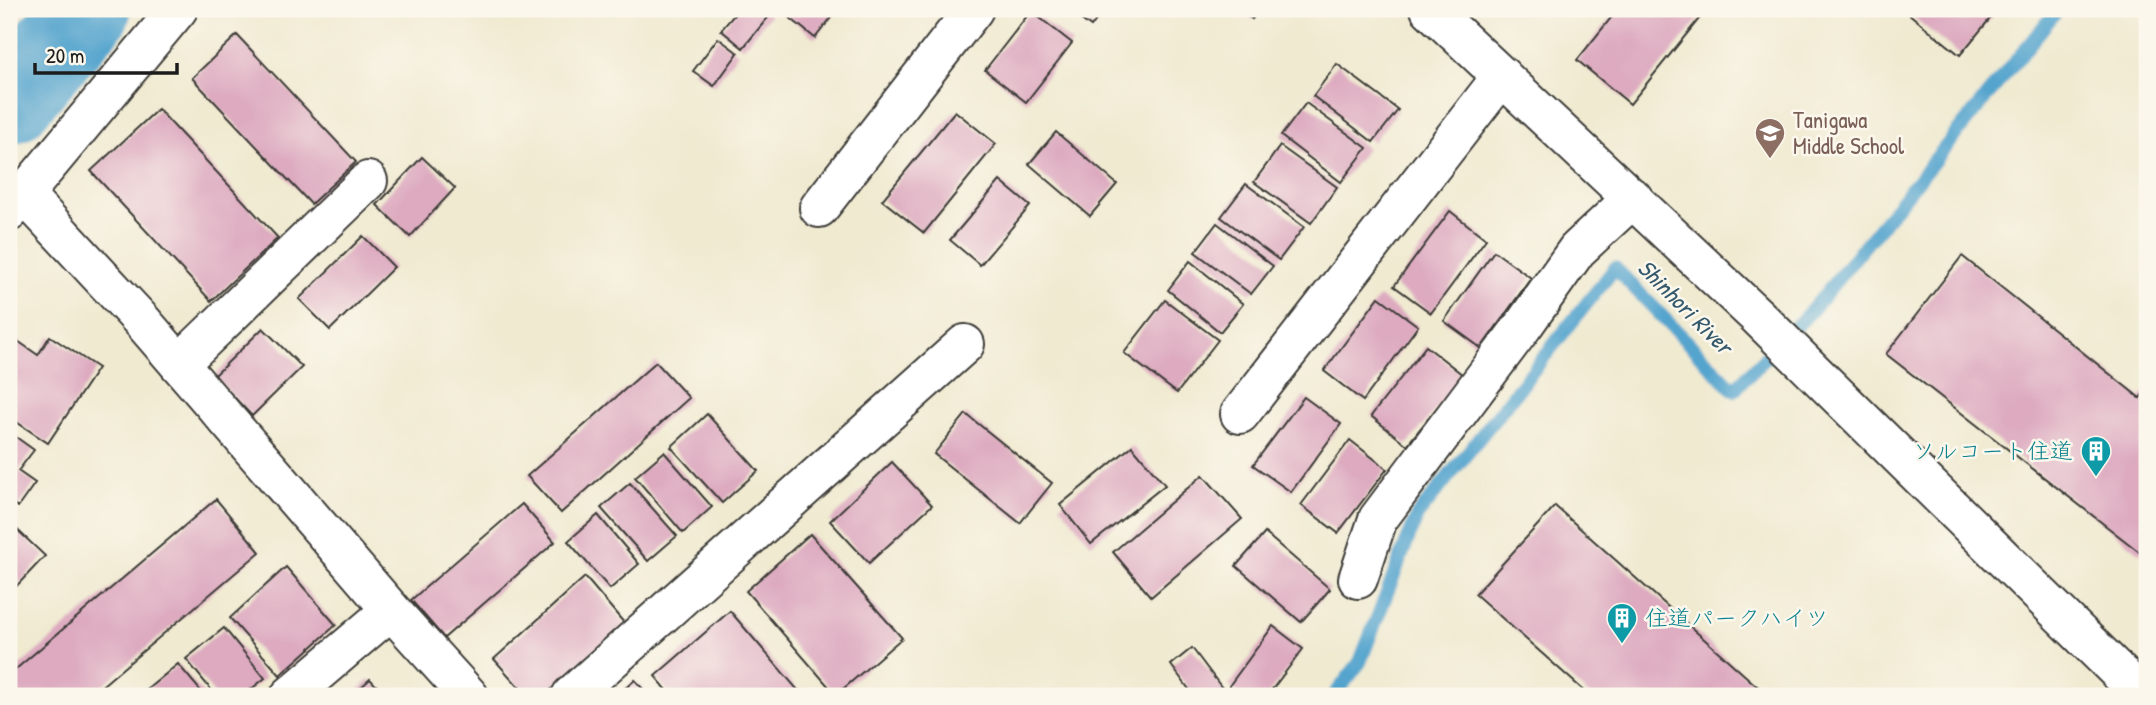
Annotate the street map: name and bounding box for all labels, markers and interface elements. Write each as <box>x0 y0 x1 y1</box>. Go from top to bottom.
scale bar <box>35 32 177 76</box>
text: 20 m <box>46 41 84 70</box>
place label: Tanigawa Middle School <box>1793 104 1905 161</box>
school or university icon: Tanigawa Middle School <box>1753 116 1787 160</box>
water label: Shinhori River <box>1631 252 1742 363</box>
building icon: ソルコート住道 <box>2079 434 2113 478</box>
place label: ソルコート住道 <box>1912 435 2073 466</box>
building icon: 住道パークハイツ <box>1605 601 1639 645</box>
place label: 住道パークハイツ <box>1645 602 1829 633</box>

